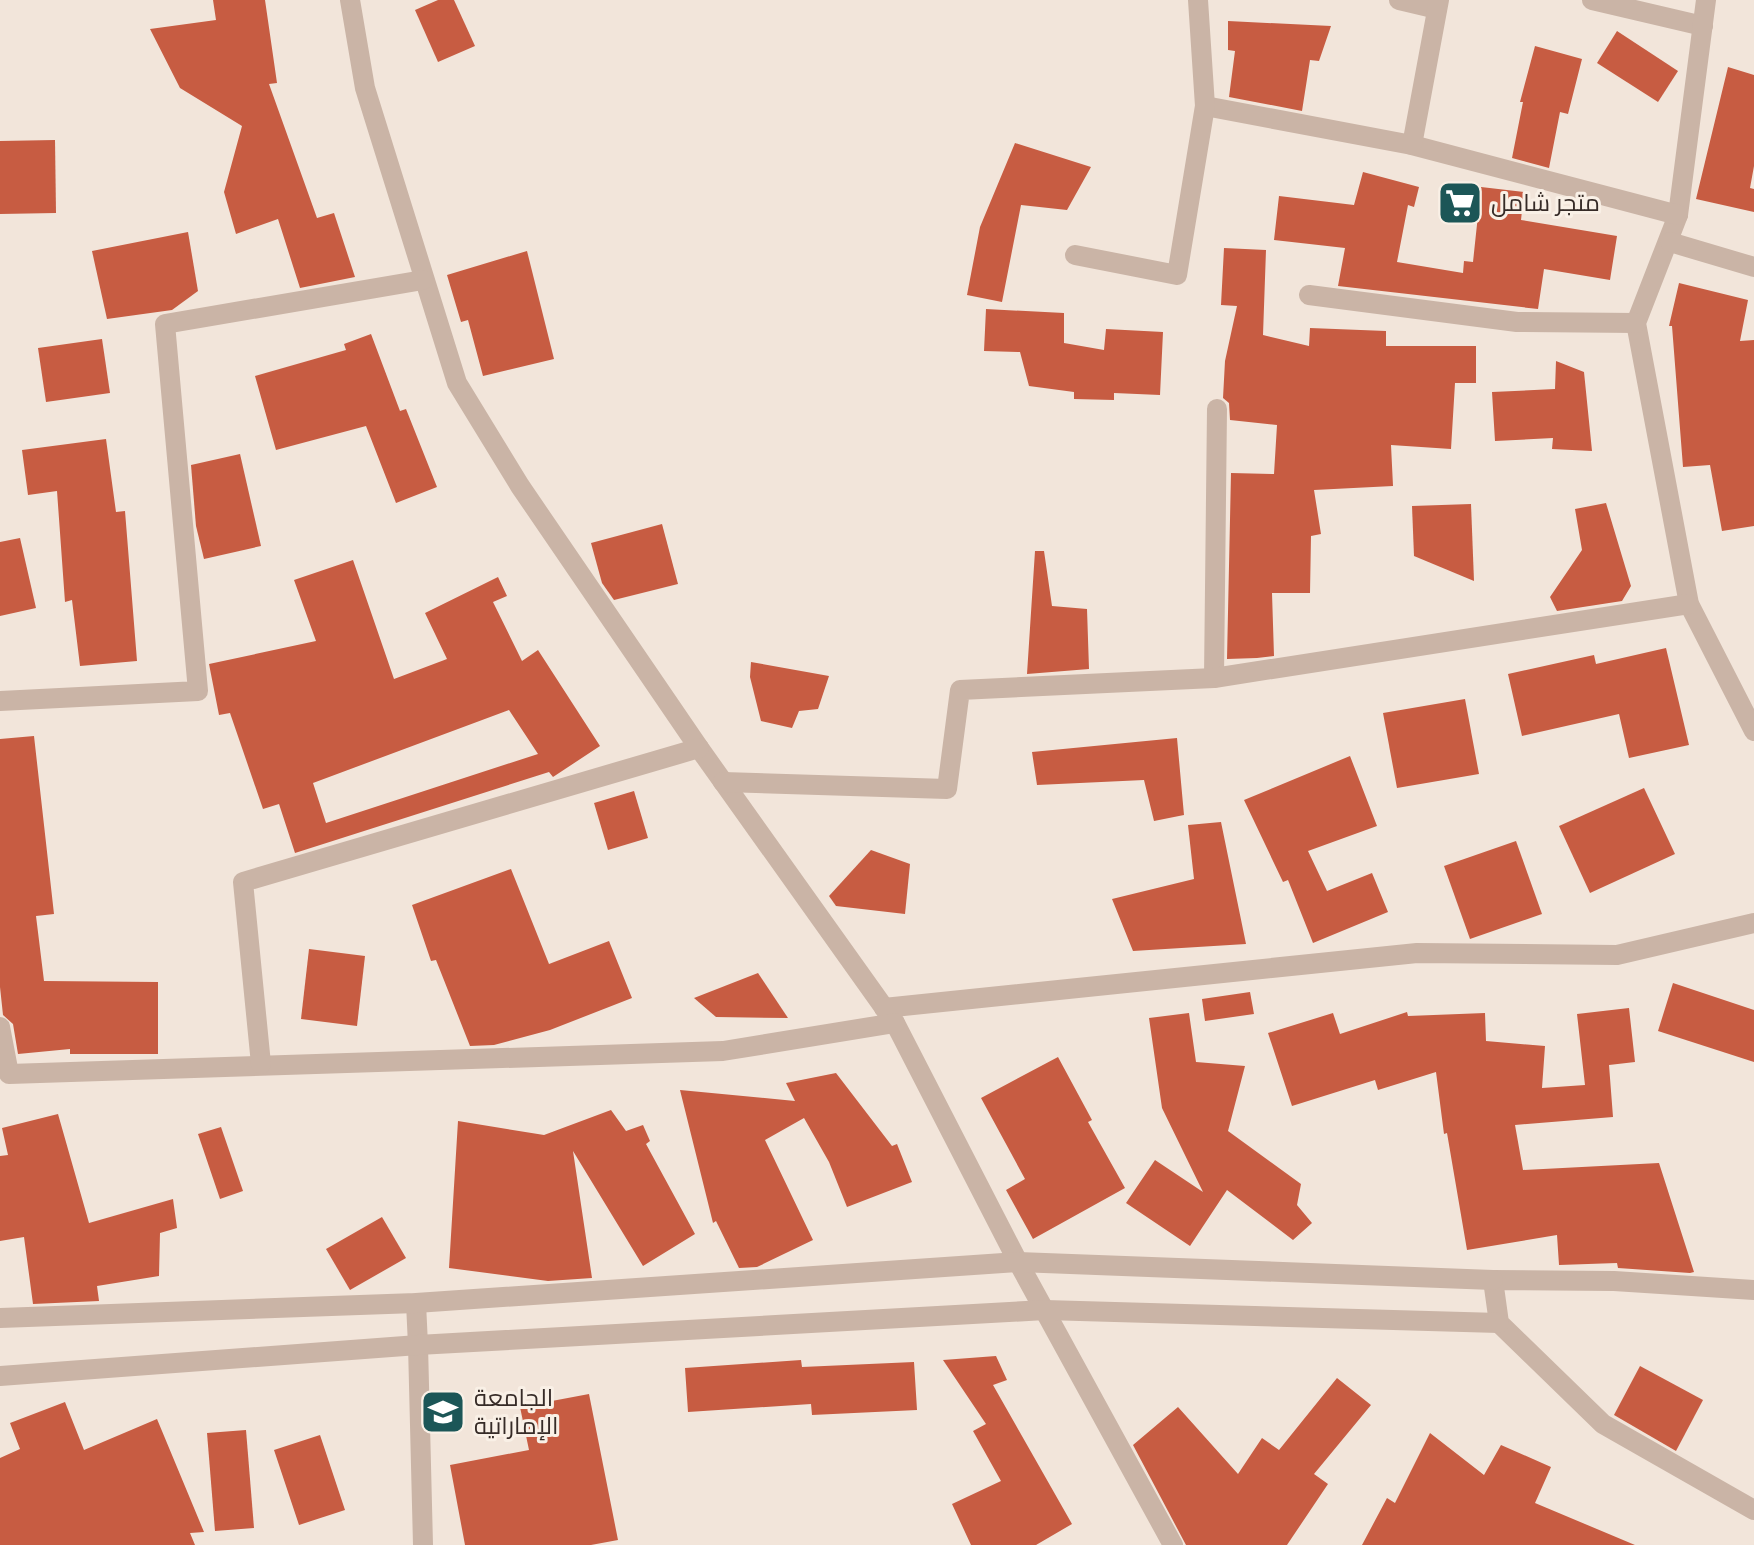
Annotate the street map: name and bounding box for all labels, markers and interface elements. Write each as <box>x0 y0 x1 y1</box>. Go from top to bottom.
supermarket icon: متجر شامل <box>1436 179 1484 227</box>
place label: متجر شامل <box>1491 189 1600 217</box>
place label: الجامعة الإماراتية <box>474 1384 559 1441</box>
school or university icon: الجامعة الإماراتية <box>419 1388 467 1436</box>

